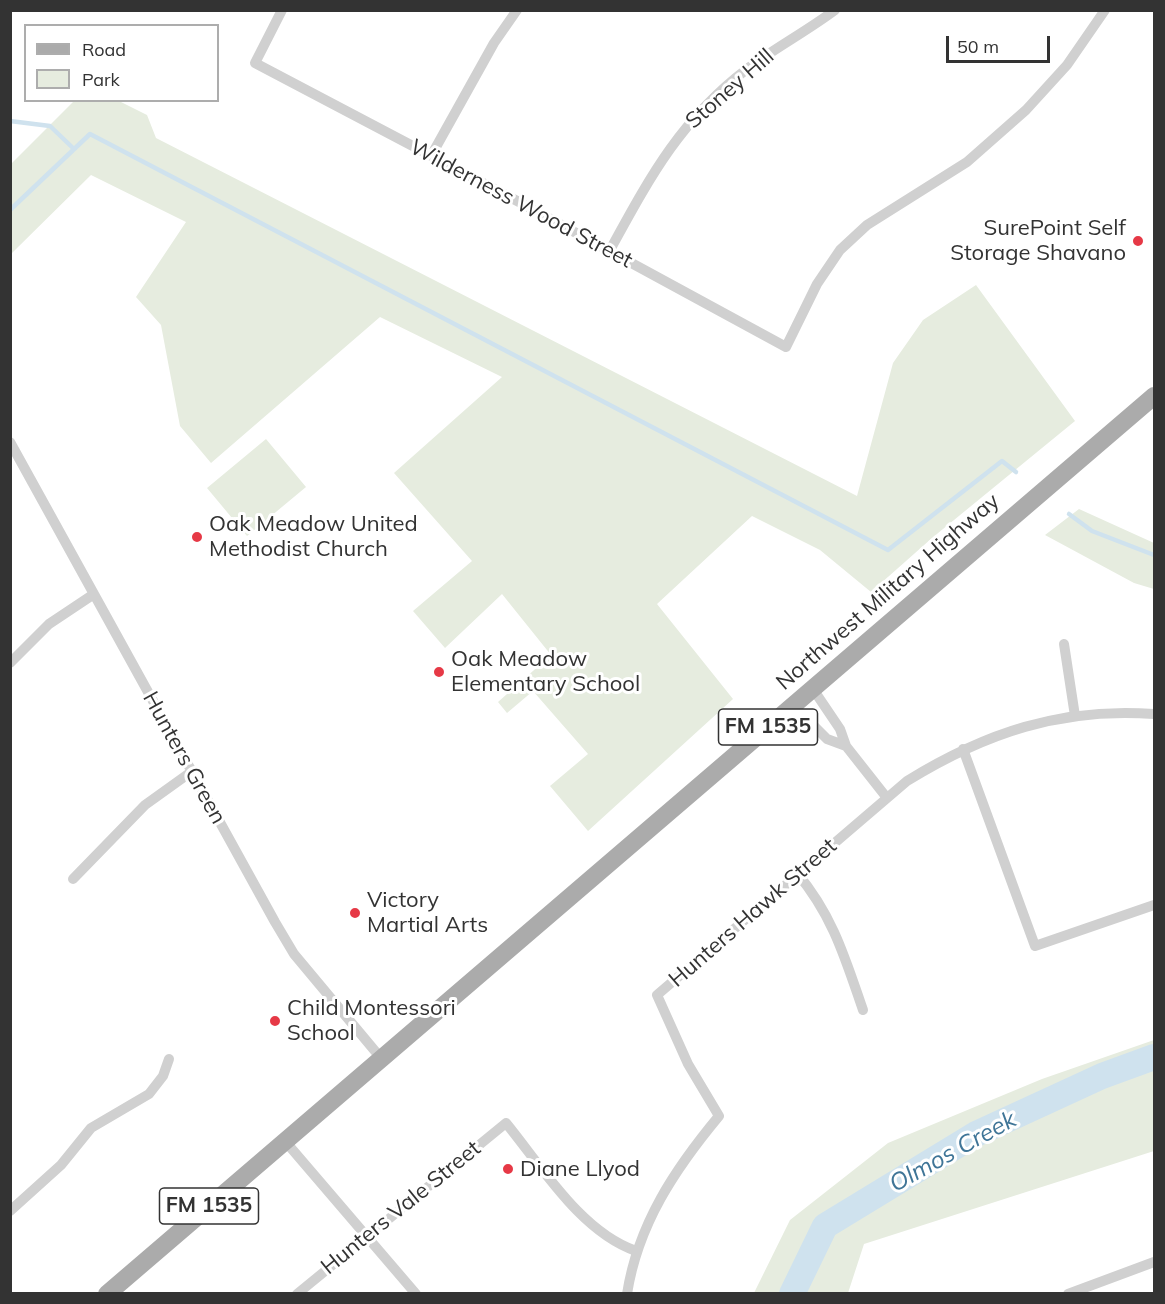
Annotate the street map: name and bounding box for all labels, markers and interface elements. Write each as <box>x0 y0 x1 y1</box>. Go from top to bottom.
legend <box>24 24 219 102</box>
scale bar <box>949 24 1052 62</box>
text: 50 m <box>957 35 999 58</box>
text: Road <box>82 38 126 61</box>
street label: Stoney Hill <box>680 43 780 135</box>
text: Park <box>82 68 120 91</box>
street label: Wilderness Wood Street <box>405 134 637 274</box>
place label: SurePoint Self Storage Shavano <box>950 215 1126 266</box>
marker: SurePoint Self Storage Shavano <box>1131 234 1145 248</box>
street label: Northwest Military Highway <box>771 488 1005 696</box>
place label: Oak Meadow United Methodist Church <box>209 511 418 562</box>
marker: Oak Meadow United Methodist Church <box>190 530 204 544</box>
place label: Oak Meadow Elementary School <box>451 646 640 698</box>
marker: Oak Meadow Elementary School <box>432 665 446 679</box>
street label: Hunters Green <box>137 687 231 829</box>
road number: FM 1535 <box>718 709 818 745</box>
street label: Hunters Hawk Street <box>664 833 842 993</box>
place label: Victory Martial Arts <box>367 887 488 938</box>
marker: Victory Martial Arts <box>348 906 362 920</box>
place label: Child Montessori School <box>287 995 456 1046</box>
marker: Child Montessori School <box>268 1014 282 1028</box>
water label: Olmos Creek <box>885 1105 1021 1199</box>
street label: Hunters Vale Street <box>316 1136 486 1280</box>
place label: Diane Llyod <box>520 1156 640 1182</box>
marker: Diane Llyod <box>501 1162 515 1176</box>
road number: FM 1535 <box>160 1188 258 1224</box>

